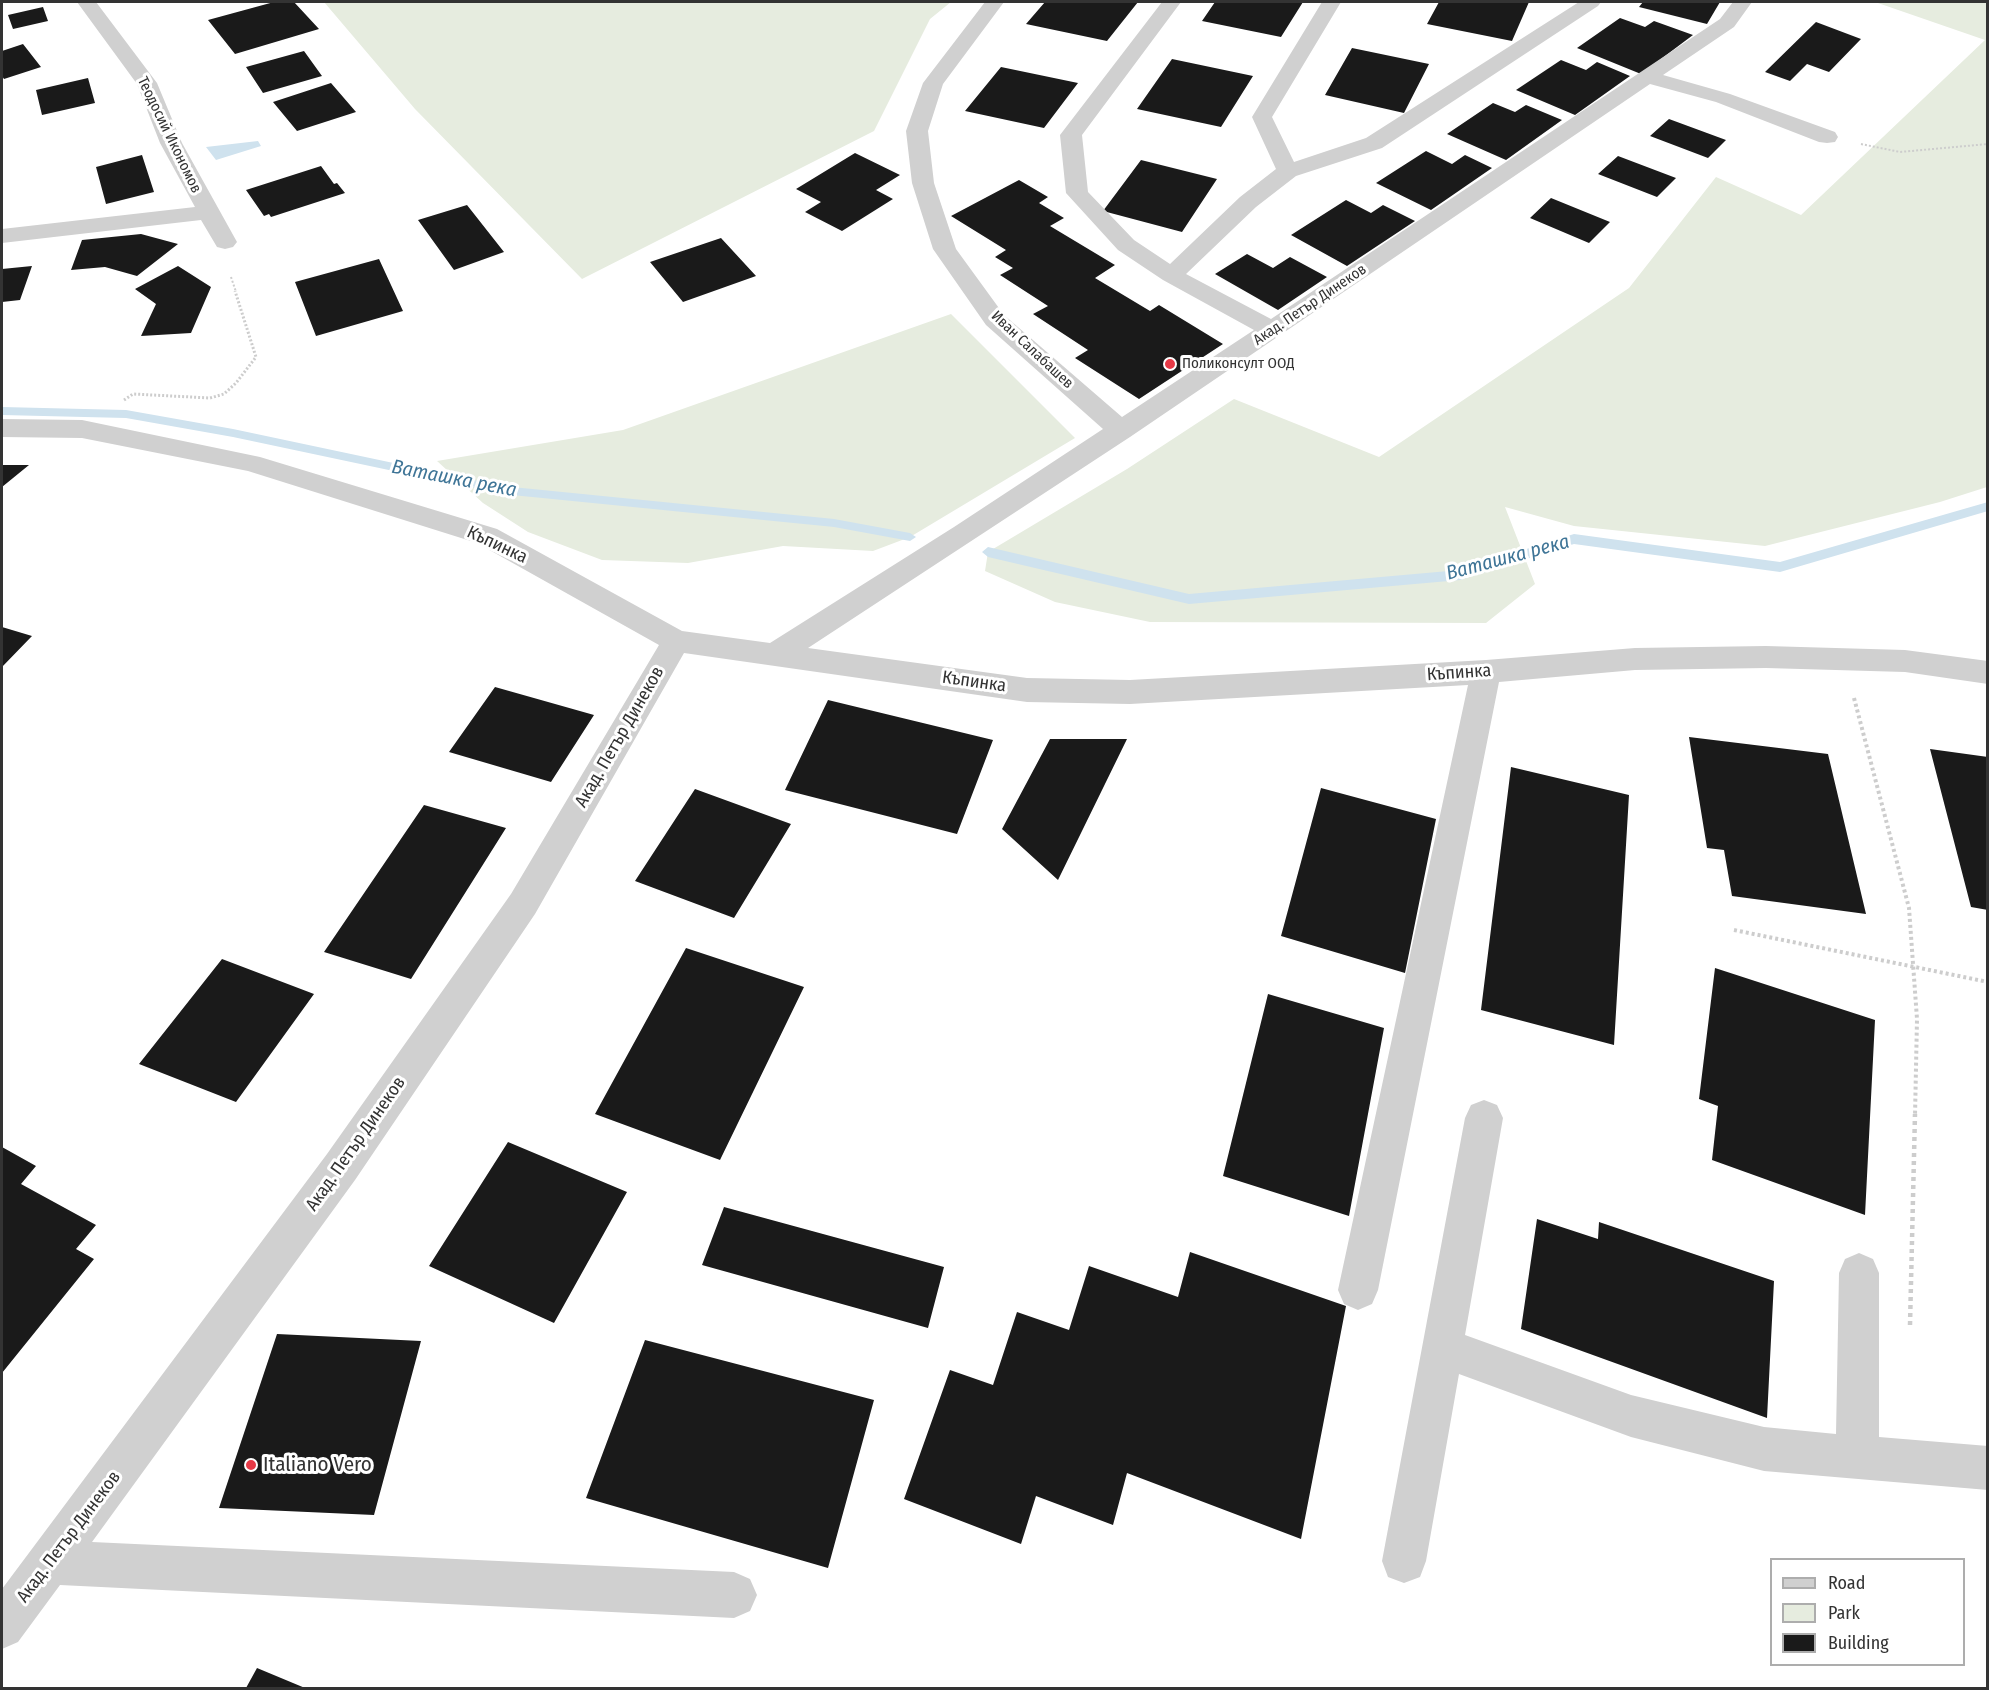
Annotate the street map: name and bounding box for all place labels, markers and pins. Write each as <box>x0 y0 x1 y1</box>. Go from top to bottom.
place label: Поликонсулт ООД <box>1182 355 1295 373</box>
marker: Поликонсулт ООД <box>1163 357 1177 371</box>
place label: Italiano Vero <box>263 1452 372 1478</box>
marker: Italiano Vero <box>244 1458 258 1472</box>

